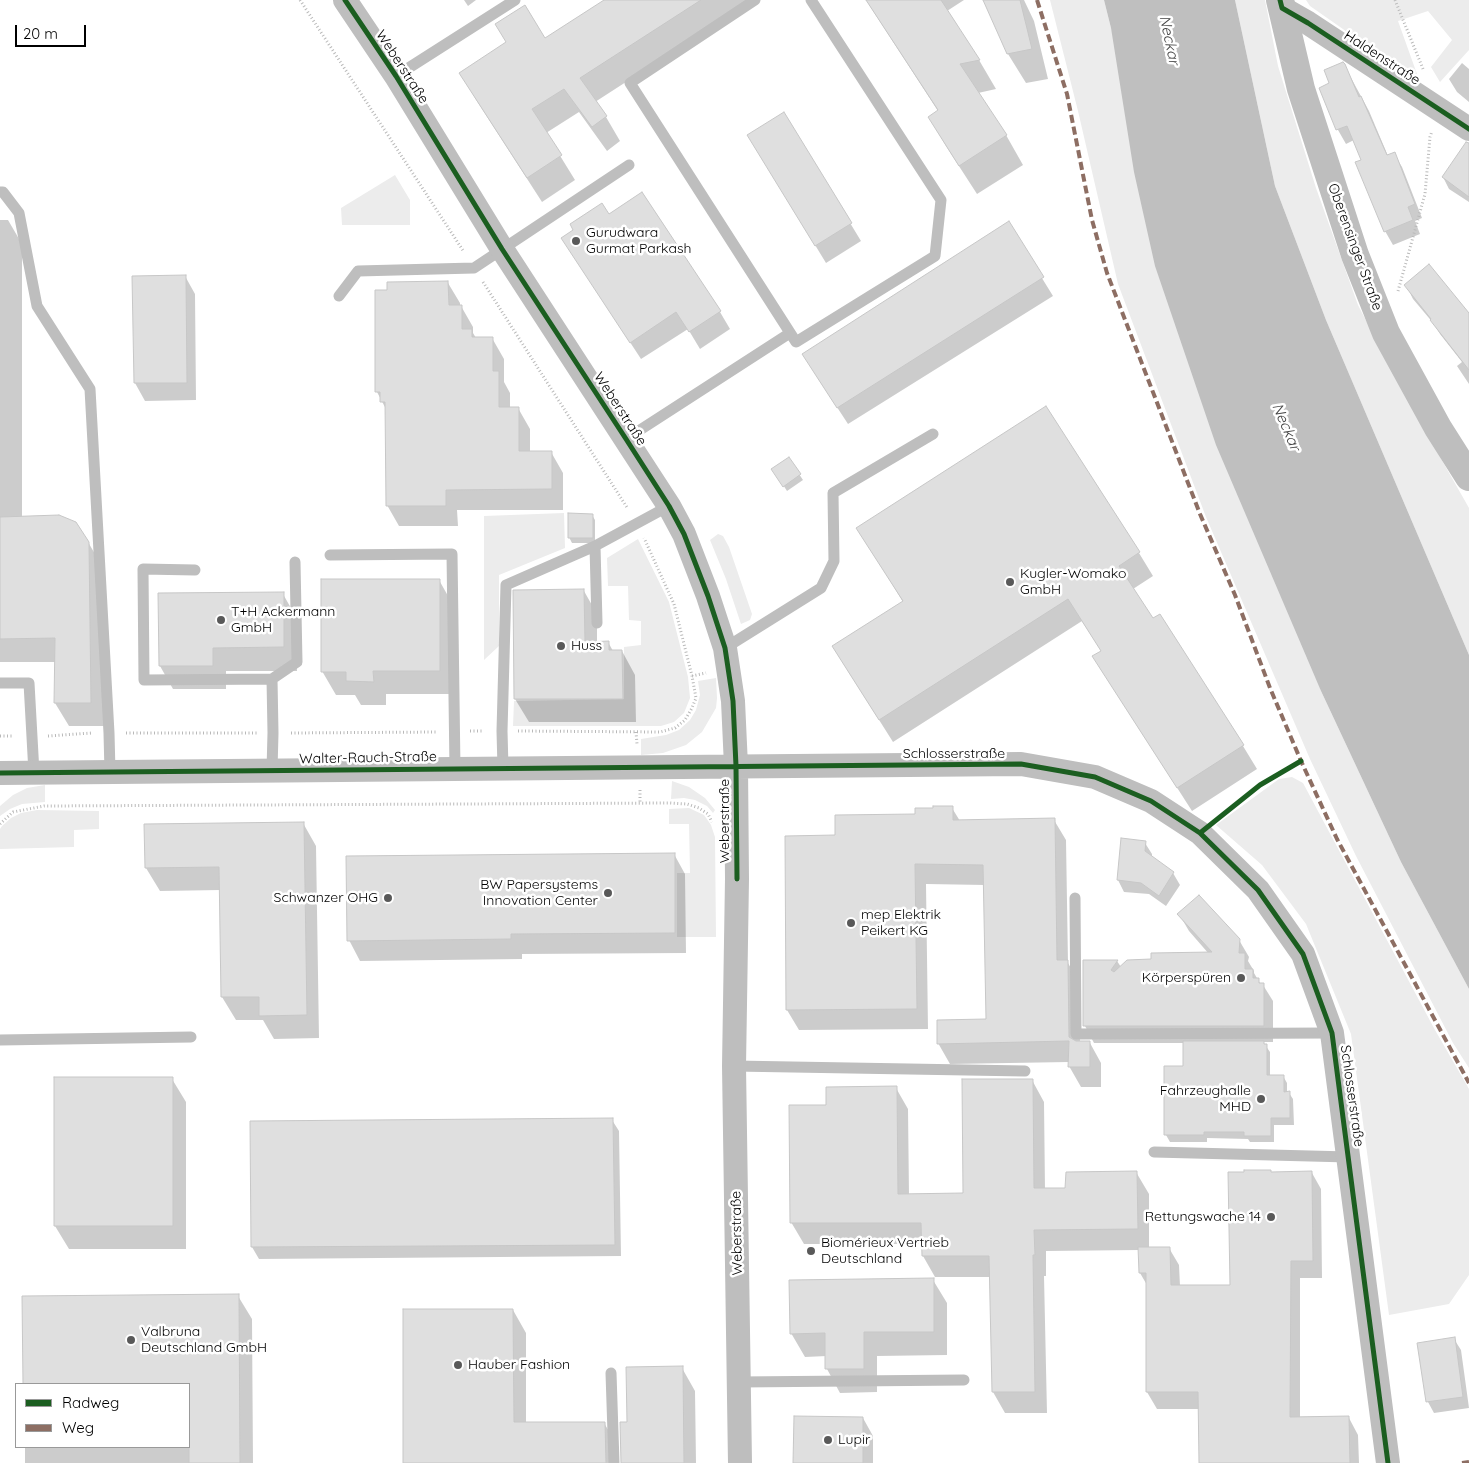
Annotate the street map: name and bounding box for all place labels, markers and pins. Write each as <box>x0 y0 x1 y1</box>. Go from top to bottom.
place label: Gurudwara Gurmat Parkash <box>586 225 691 258</box>
marker: Gurudwara Gurmat Parkash <box>570 235 582 247</box>
place label: Kugler-Womako GmbH <box>1020 566 1126 598</box>
marker: Kugler-Womako GmbH <box>1004 576 1016 588</box>
place label: T+H Ackermann GmbH <box>231 604 335 636</box>
marker: T+H Ackermann GmbH <box>215 614 227 626</box>
place label: Huss <box>571 638 602 654</box>
marker: Huss <box>555 640 567 652</box>
place label: BW Papersystems Innovation Center <box>480 877 598 910</box>
marker: BW Papersystems Innovation Center <box>602 887 614 899</box>
place label: Schwanzer OHG <box>274 890 378 906</box>
marker: Schwanzer OHG <box>382 892 394 904</box>
place label: mep Elektrik Peikert KG <box>861 907 941 940</box>
marker: mep Elektrik Peikert KG <box>845 917 857 929</box>
place label: Körperspüren <box>1142 970 1231 986</box>
marker: Körperspüren <box>1235 972 1247 984</box>
place label: Fahrzeughalle MHD <box>1160 1083 1251 1116</box>
marker: Fahrzeughalle MHD <box>1255 1093 1267 1105</box>
place label: Rettungswache 14 <box>1145 1209 1261 1225</box>
marker: Rettungswache 14 <box>1265 1211 1277 1223</box>
place label: Biomérieux Vertrieb Deutschland <box>821 1235 949 1268</box>
marker: Biomérieux Vertrieb Deutschland <box>805 1245 817 1257</box>
place label: Valbruna Deutschland GmbH <box>141 1324 267 1356</box>
marker: Valbruna Deutschland GmbH <box>125 1334 137 1346</box>
place label: Hauber Fashion <box>468 1357 570 1373</box>
marker: Hauber Fashion <box>452 1359 464 1371</box>
place label: Lupir <box>838 1432 870 1448</box>
marker: Lupir <box>822 1434 834 1446</box>

